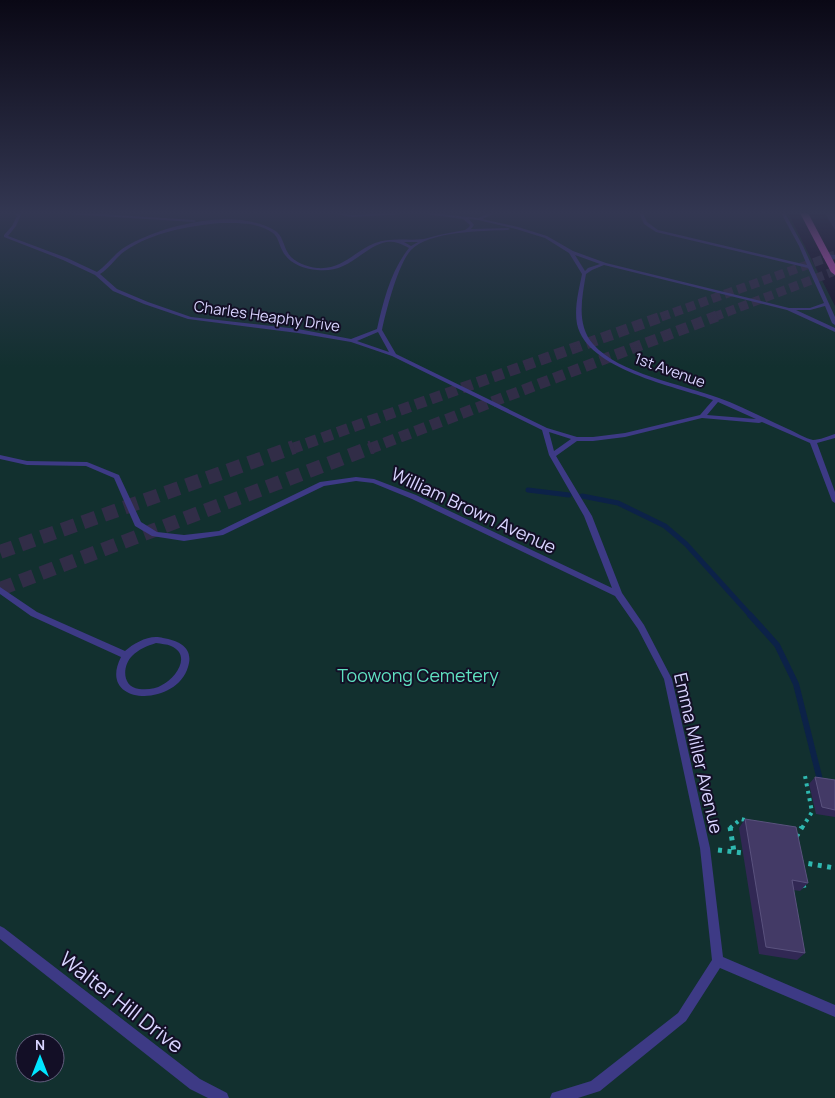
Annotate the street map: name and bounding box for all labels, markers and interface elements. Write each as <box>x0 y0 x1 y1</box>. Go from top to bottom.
street label: Charles Heaphy Drive <box>192 295 342 337</box>
street label: 1st Avenue <box>632 347 709 393</box>
street label: William Brown Avenue <box>388 461 560 559</box>
park label: Toowong Cemetery <box>337 663 499 687</box>
street label: Emma Miller Avenue <box>669 670 729 836</box>
street label: Walter Hill Drive <box>54 945 190 1059</box>
north arrow <box>15 1033 65 1083</box>
text: N <box>35 1035 45 1054</box>

